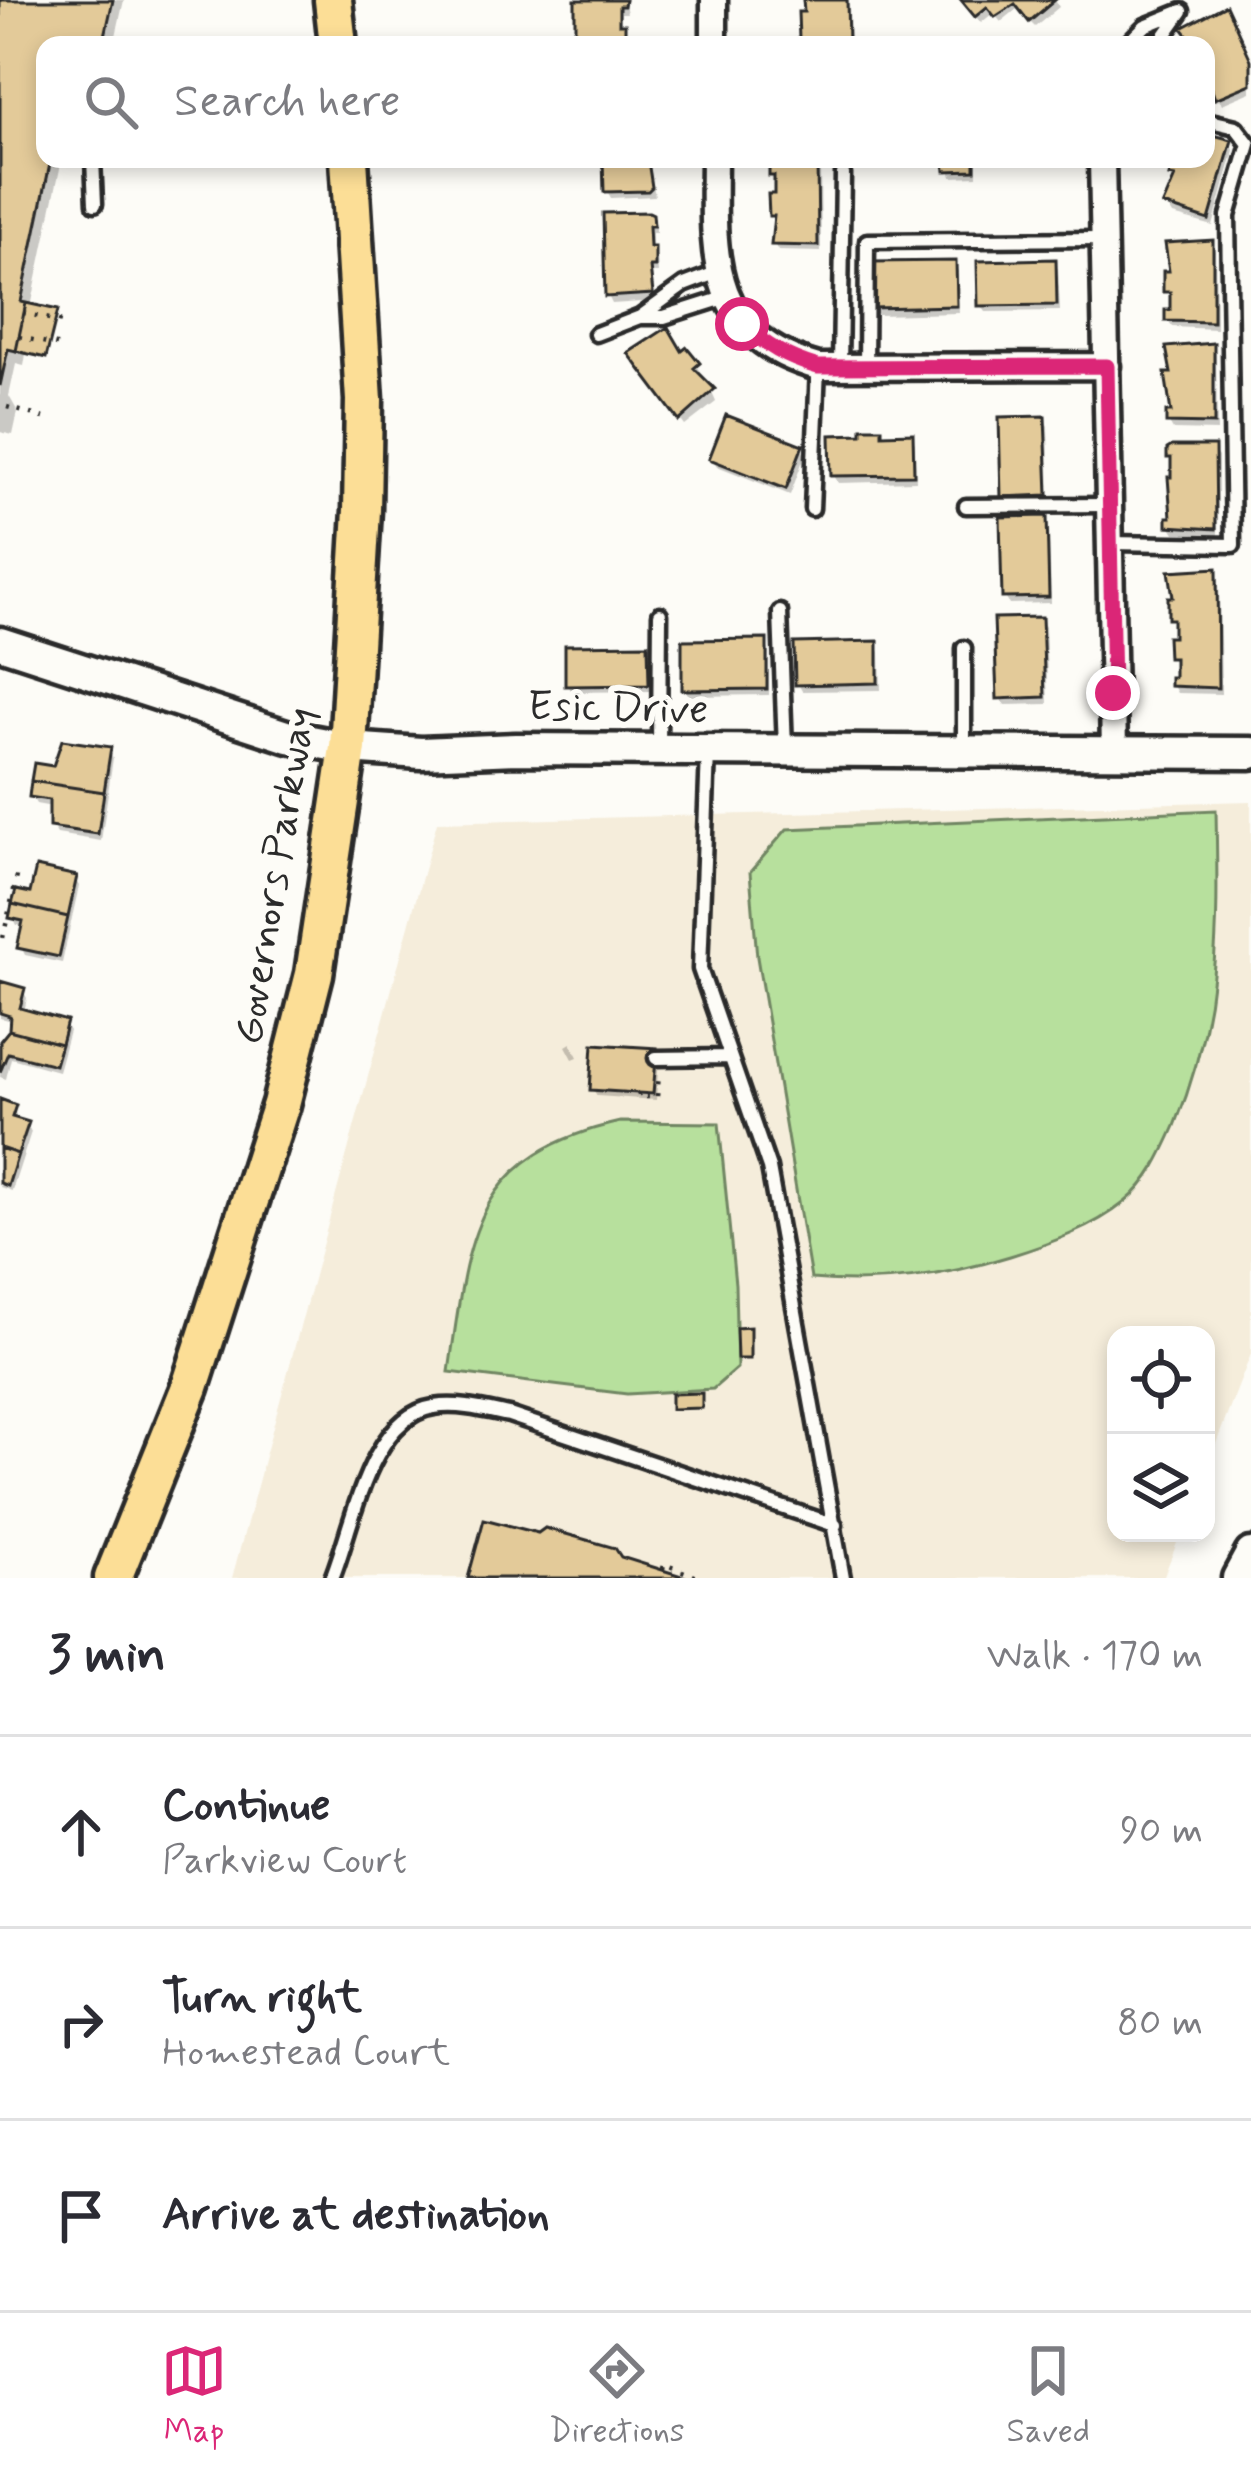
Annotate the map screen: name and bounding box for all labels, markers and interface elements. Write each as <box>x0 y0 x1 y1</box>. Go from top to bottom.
search box <box>36 36 1215 168</box>
icon: search <box>78 69 144 135</box>
text: Search here <box>174 73 401 132</box>
route start <box>715 297 769 351</box>
route end <box>1086 666 1140 720</box>
street label: Esic Drive <box>527 680 709 738</box>
street label: Governors Parkway <box>222 704 330 1048</box>
map controls <box>1107 1326 1215 1542</box>
button: locate <box>1107 1326 1215 1434</box>
button: layers <box>1107 1434 1215 1542</box>
text: 3 min <box>48 1623 166 1689</box>
text: Walk · 170 m <box>987 1631 1203 1682</box>
text: Continue <box>162 1777 330 1836</box>
icon: ahead <box>48 1799 114 1865</box>
text: 90 m <box>1120 1806 1203 1857</box>
text: Parkview Court <box>162 1836 407 1887</box>
text: Turn right <box>162 1969 362 2028</box>
icon: right <box>48 1991 114 2057</box>
text: 80 m <box>1117 1998 1203 2049</box>
text: Homestead Court <box>162 2028 450 2079</box>
icon: arrive <box>48 2183 114 2249</box>
text: Arrive at destination <box>162 2186 550 2245</box>
tab: Map <box>161 2338 227 2454</box>
tab: Directions <box>549 2338 685 2454</box>
tab: Saved <box>1007 2338 1090 2454</box>

